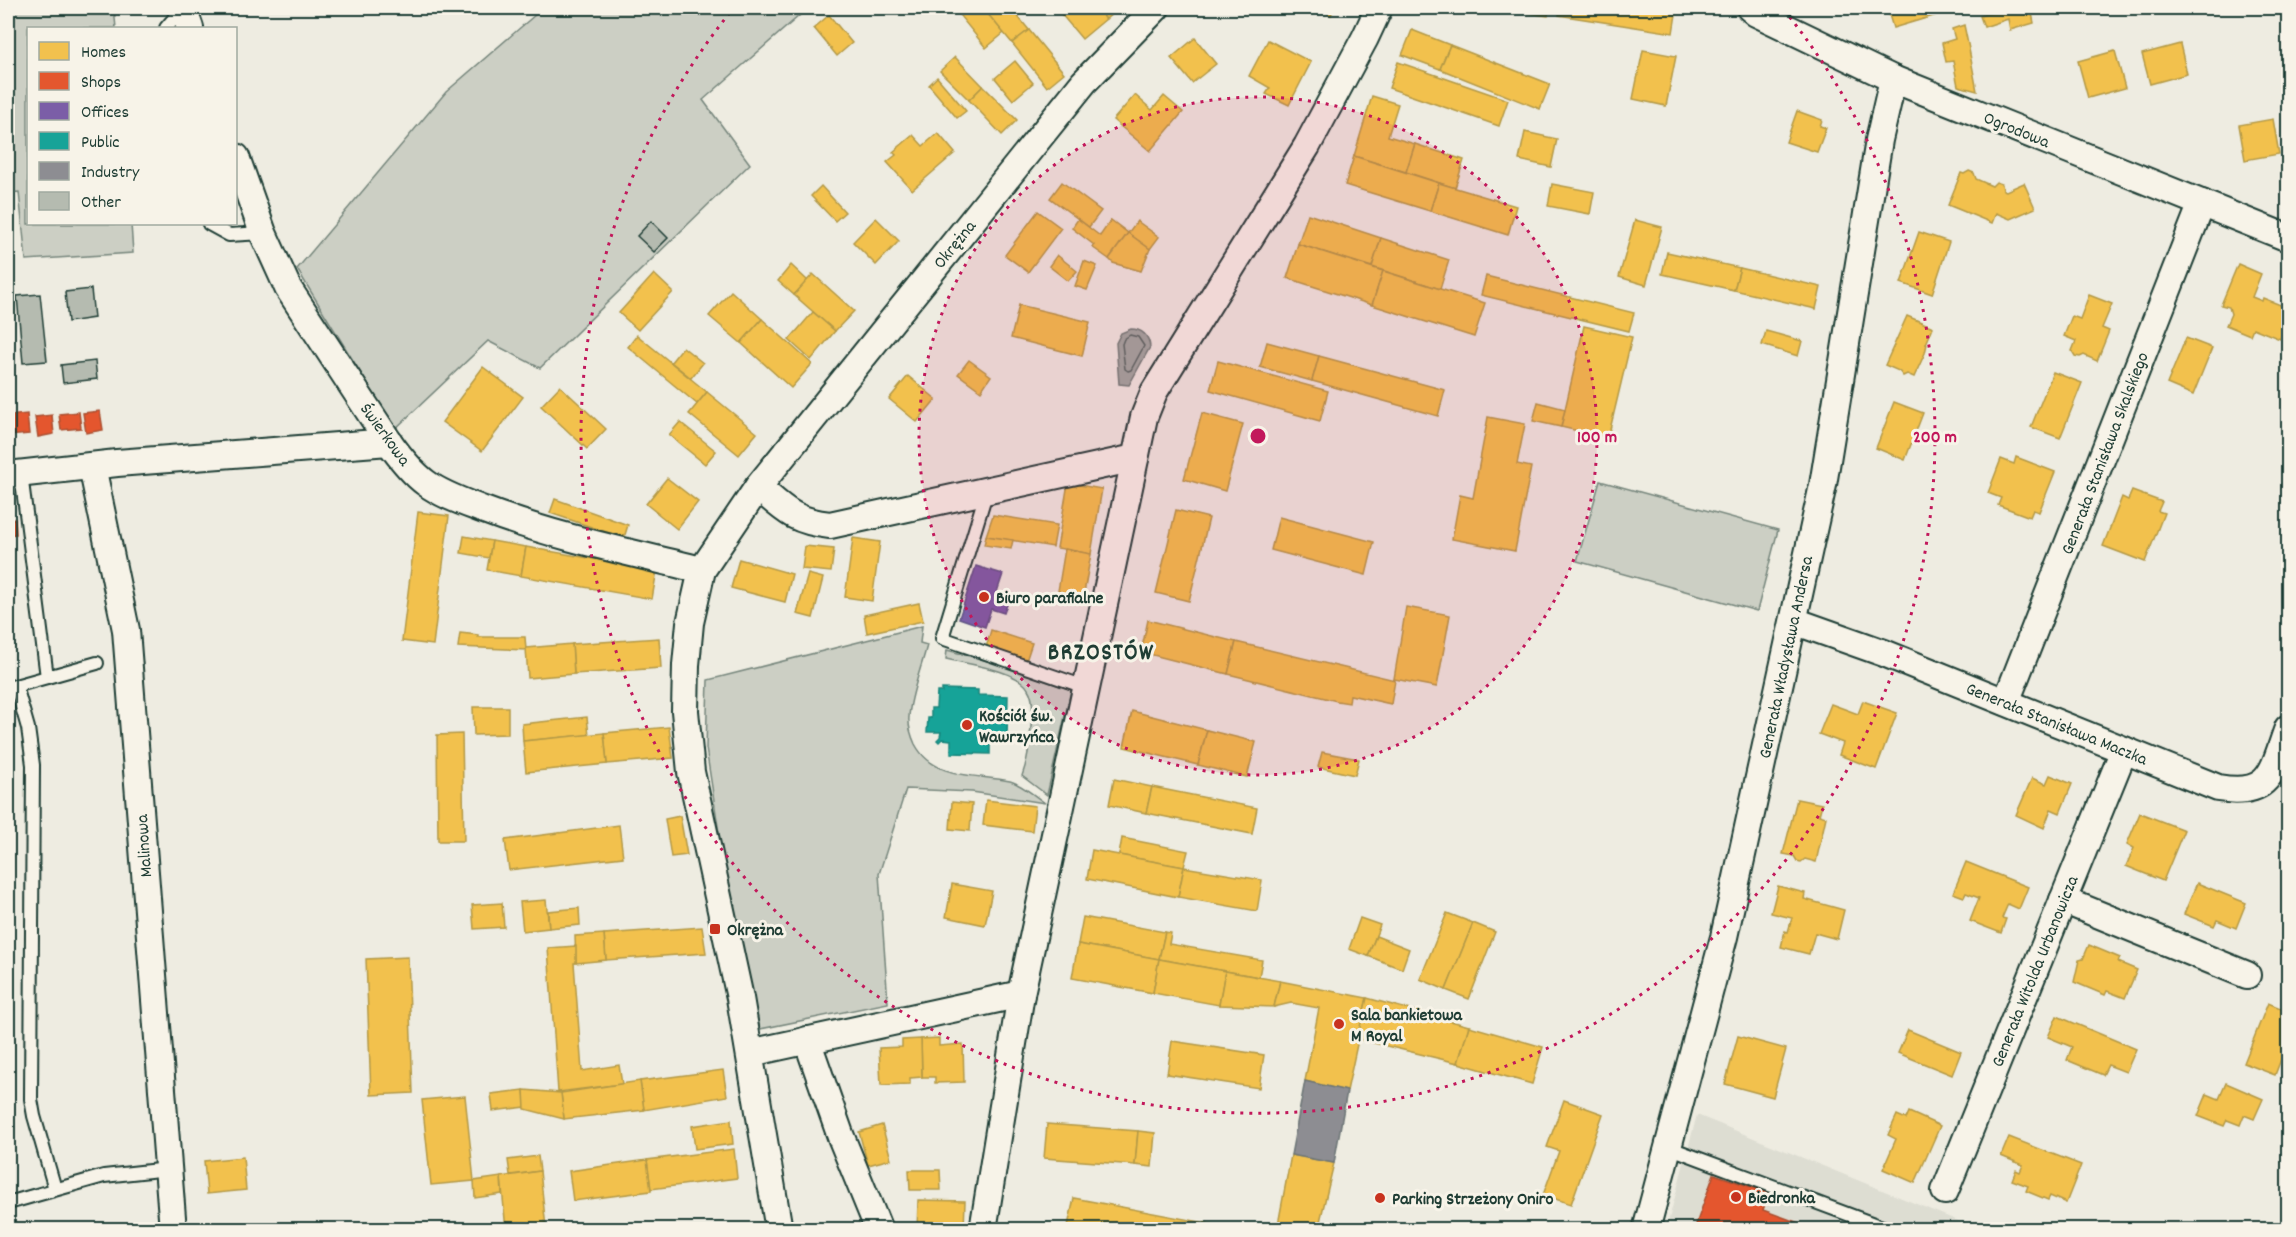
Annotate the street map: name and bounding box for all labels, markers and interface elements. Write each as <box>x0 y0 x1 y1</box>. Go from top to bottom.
legend <box>27 27 237 225</box>
text: Homes <box>81 41 126 66</box>
text: Shops <box>81 71 121 96</box>
text: Offices <box>81 101 129 126</box>
street label: Ogrodowa <box>1979 107 2053 156</box>
text: Public <box>81 131 120 156</box>
text: Industry <box>81 161 140 186</box>
text: Other <box>81 191 121 216</box>
street label: Okrężna <box>929 216 984 275</box>
street label: Generała Stanisława Skalskiego <box>2056 349 2157 559</box>
street label: Świerkowa <box>353 399 416 473</box>
centre of rings <box>1248 426 1268 446</box>
text: 100 m <box>1577 426 1617 451</box>
text: 200 m <box>1913 426 1957 451</box>
street label: Generała Władysława Andersa <box>1754 553 1821 761</box>
place label: Biuro parafialne <box>996 587 1104 612</box>
marker: Biuro parafialne <box>977 590 991 604</box>
district label: BRZOSTÓW <box>1048 637 1154 671</box>
street label: Generała Stanisława Maczka <box>1962 677 2151 773</box>
place label: Kościół św. Wawrzyńca <box>979 705 1055 751</box>
marker: Kościół św. Wawrzyńca <box>960 718 974 732</box>
street label: Malinowa <box>131 813 160 878</box>
street label: Generała Witolda Urbanowicza <box>1986 872 2086 1071</box>
place label: Okrężna <box>727 919 783 944</box>
marker: Okrężna <box>708 922 722 936</box>
place label: Sala bankietowa M Royal <box>1351 1004 1463 1050</box>
marker: Sala bankietowa M Royal <box>1332 1017 1346 1031</box>
place label: Biedronka <box>1748 1187 1816 1212</box>
place label: Parking Strzeżony Oniro <box>1392 1188 1554 1213</box>
marker: Biedronka <box>1729 1190 1743 1204</box>
marker: Parking Strzeżony Oniro <box>1373 1191 1387 1205</box>

